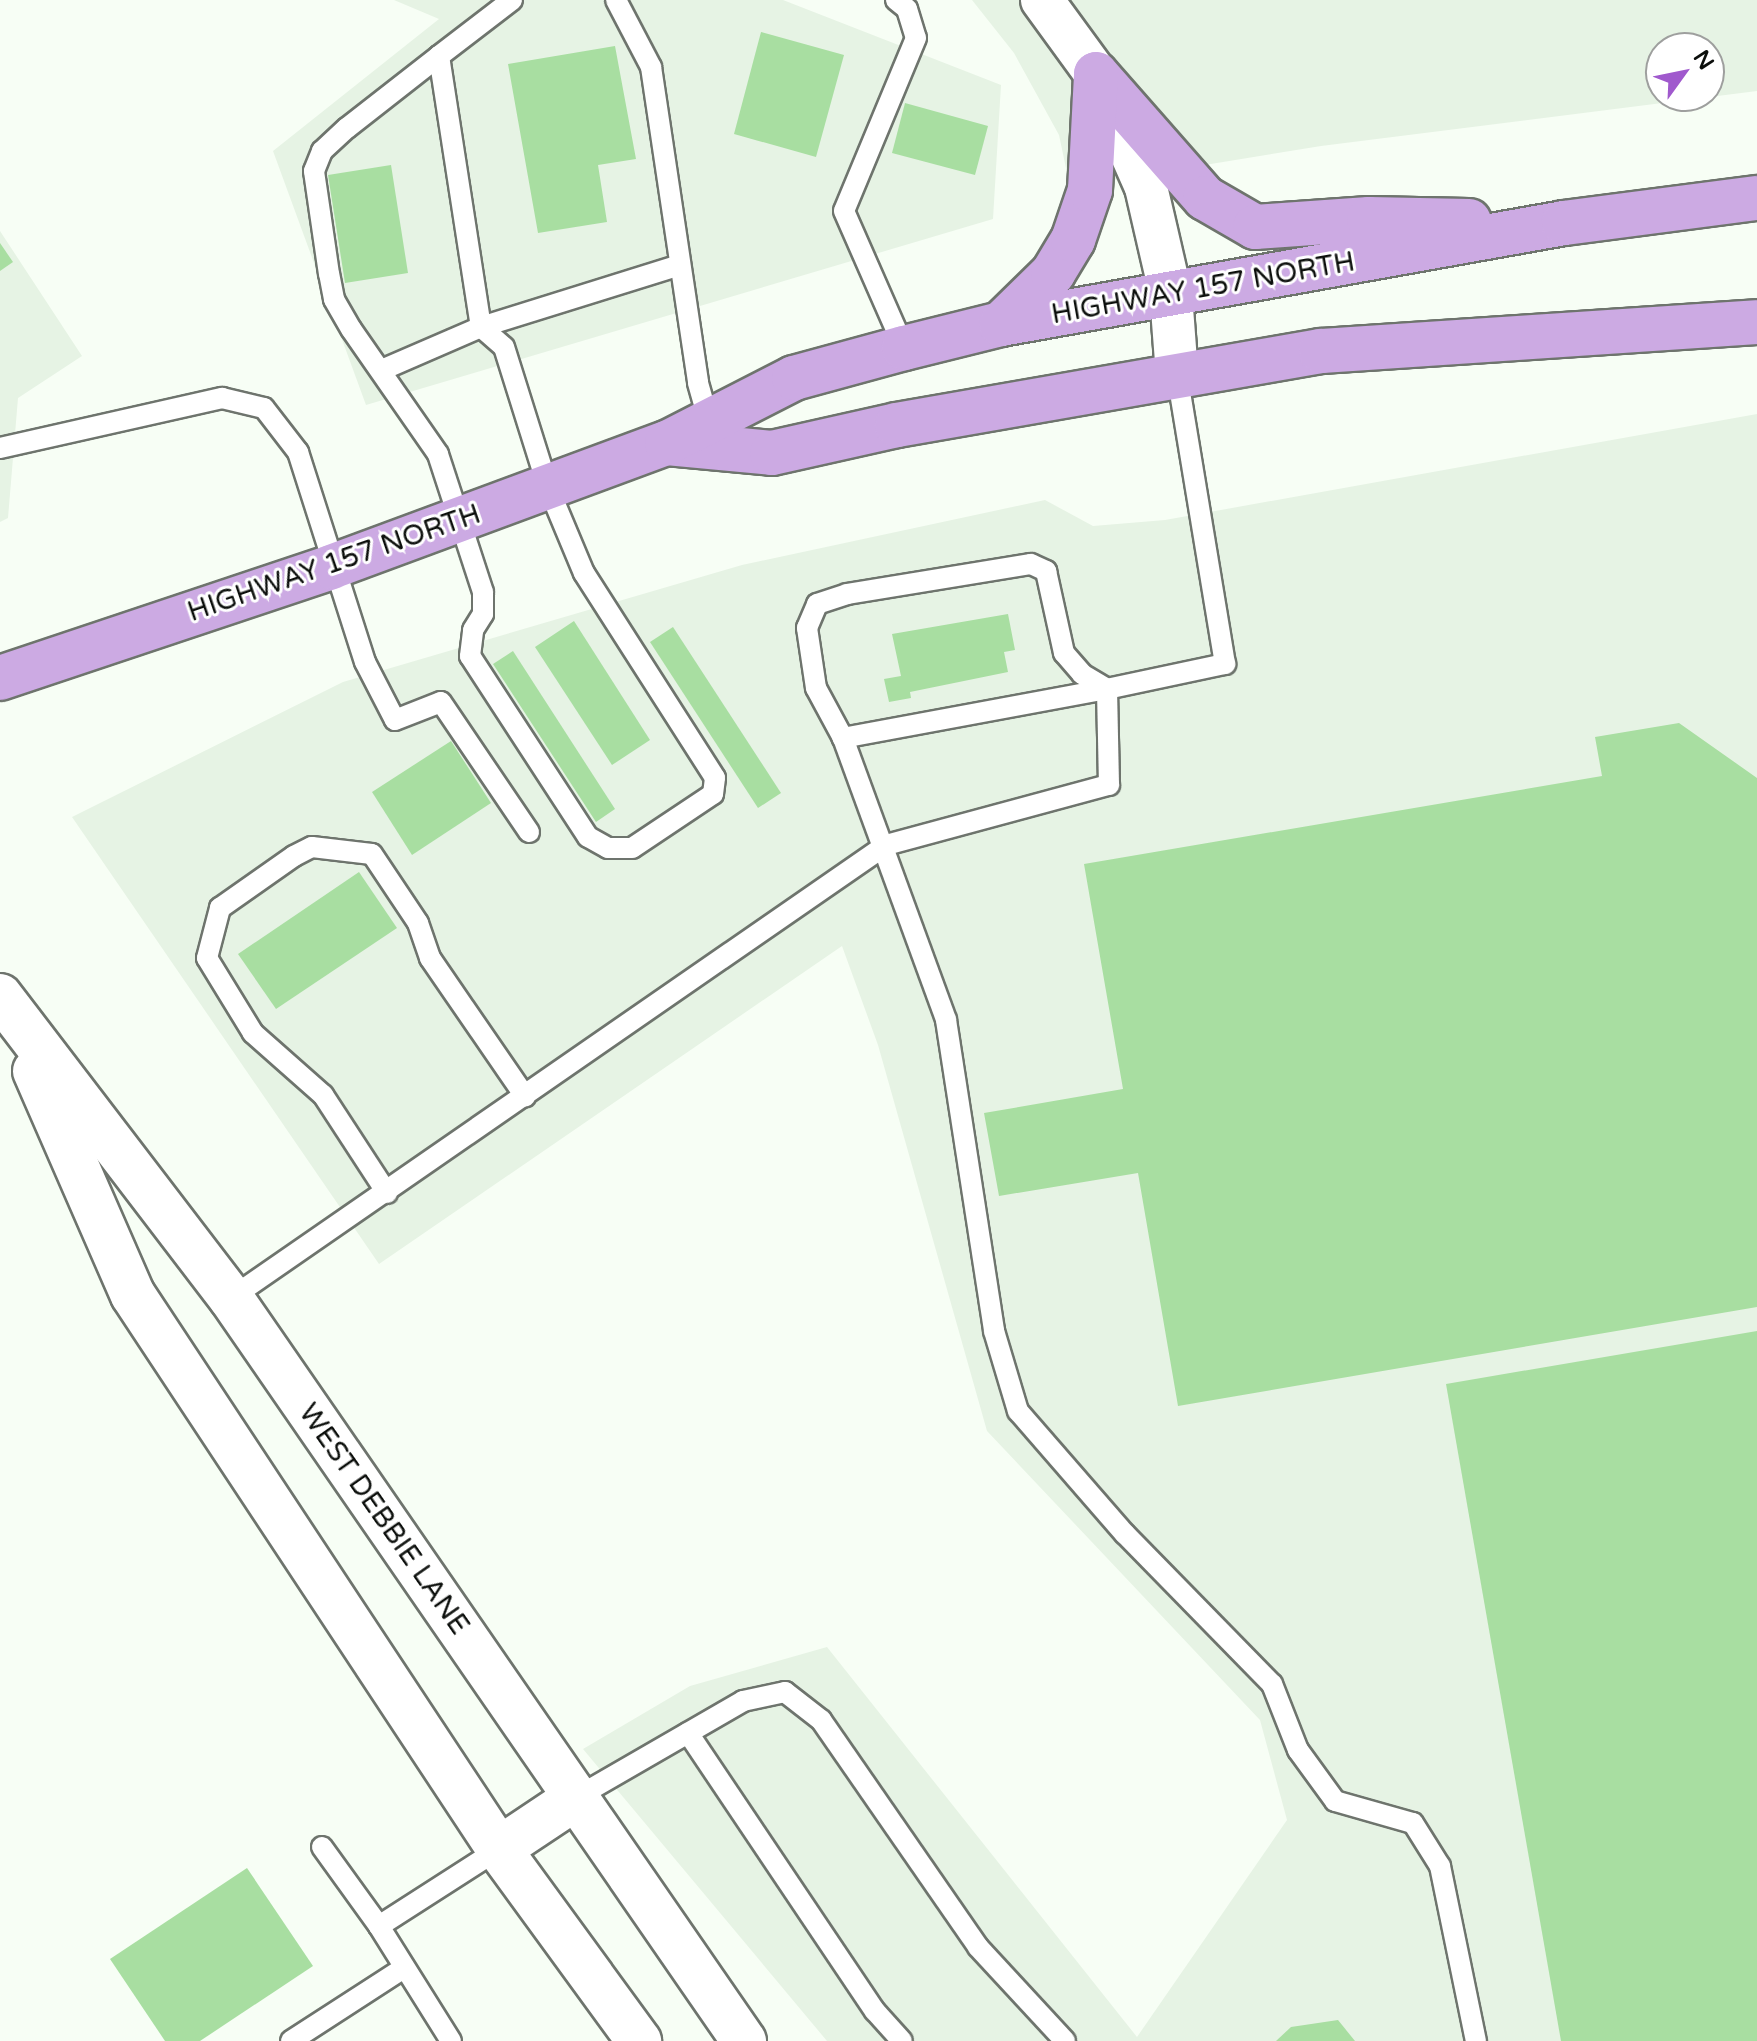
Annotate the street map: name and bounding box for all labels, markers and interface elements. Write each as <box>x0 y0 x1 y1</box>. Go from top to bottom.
north arrow <box>1645 32 1725 112</box>
text: N <box>1688 46 1719 75</box>
street label: HIGHWAY 157 NORTH <box>1049 245 1357 331</box>
street label: HIGHWAY 157 NORTH <box>183 497 485 629</box>
street label: WEST DEBBIE LANE <box>292 1397 476 1641</box>

